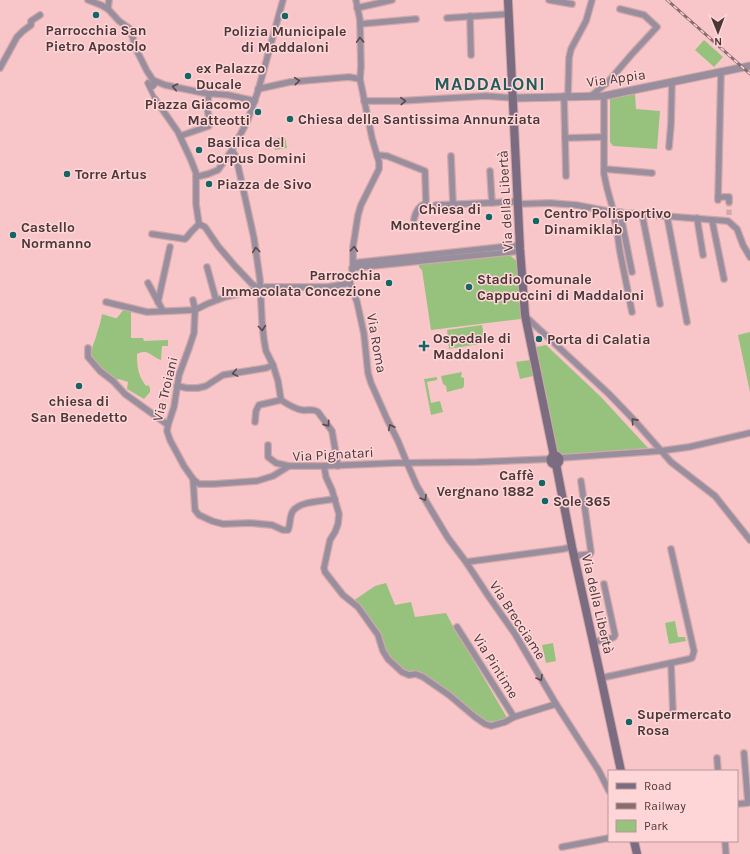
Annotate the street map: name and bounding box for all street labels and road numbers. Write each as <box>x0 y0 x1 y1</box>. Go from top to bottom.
street label: Via Appia <box>585 66 647 91</box>
street label: Via della Libertà <box>494 150 517 252</box>
street label: Via Roma <box>363 312 390 374</box>
street label: Via Troiani <box>149 355 182 423</box>
street label: Via Pignatari <box>292 444 374 465</box>
street label: Via della Libertà <box>578 553 617 656</box>
street label: Via Brecciame <box>486 578 549 663</box>
street label: Via Pintime <box>469 631 522 702</box>

